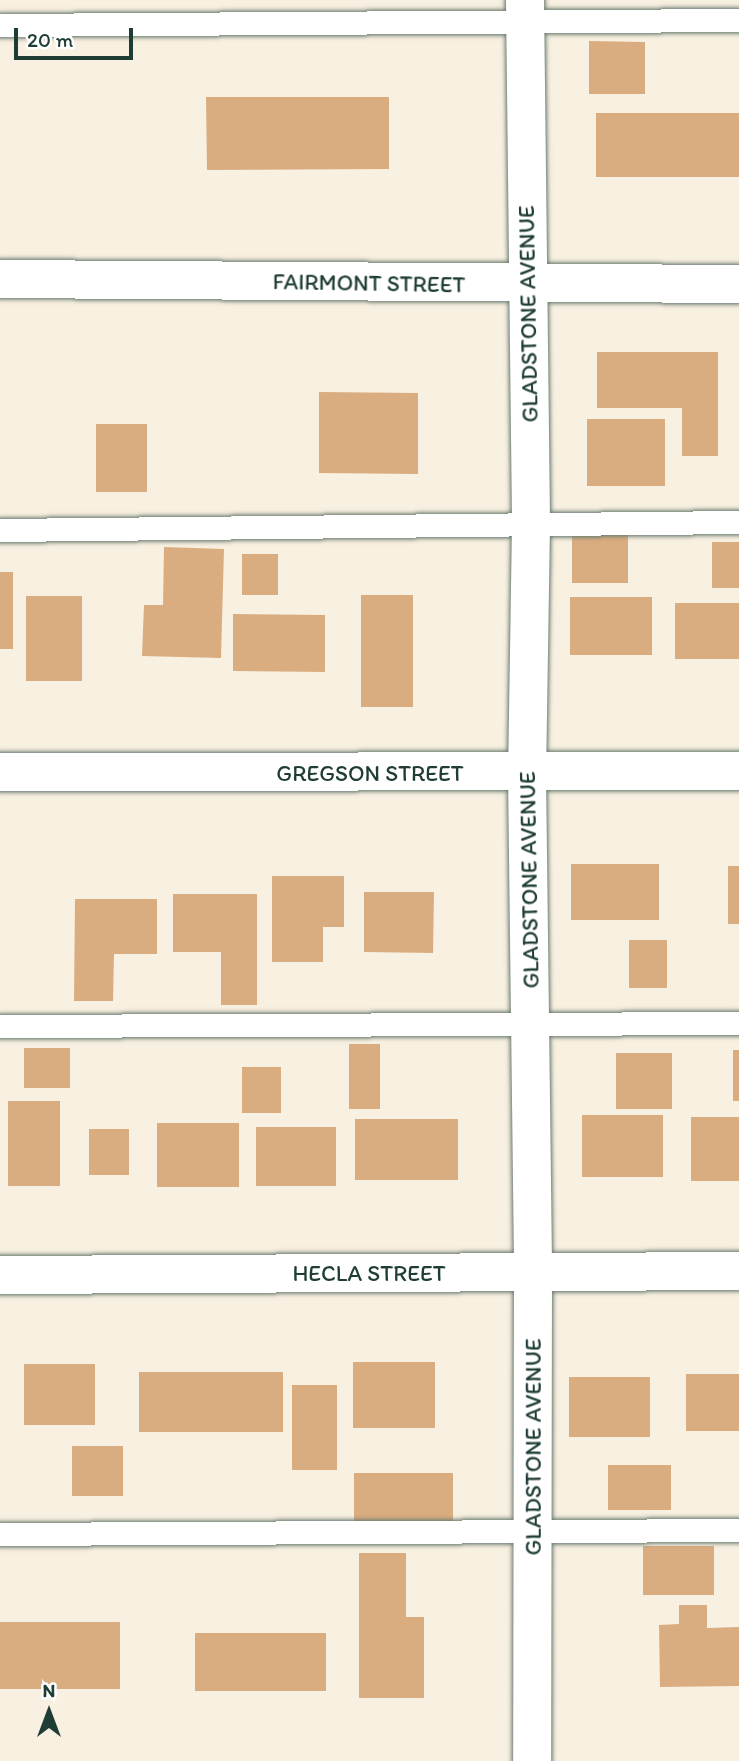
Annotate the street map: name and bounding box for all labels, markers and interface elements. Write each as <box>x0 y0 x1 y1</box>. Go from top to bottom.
scale bar <box>18 14 136 58</box>
text: 20 m <box>27 27 73 52</box>
street label: GLADSTONE AVENUE <box>512 205 544 423</box>
street label: FAIRMONT STREET <box>272 268 466 298</box>
street label: GREGSON STREET <box>276 759 464 787</box>
street label: GLADSTONE AVENUE <box>513 771 545 989</box>
street label: HECLA STREET <box>292 1259 446 1287</box>
street label: GLADSTONE AVENUE <box>519 1338 547 1556</box>
north arrow <box>14 1677 84 1747</box>
text: N <box>43 1679 55 1702</box>

